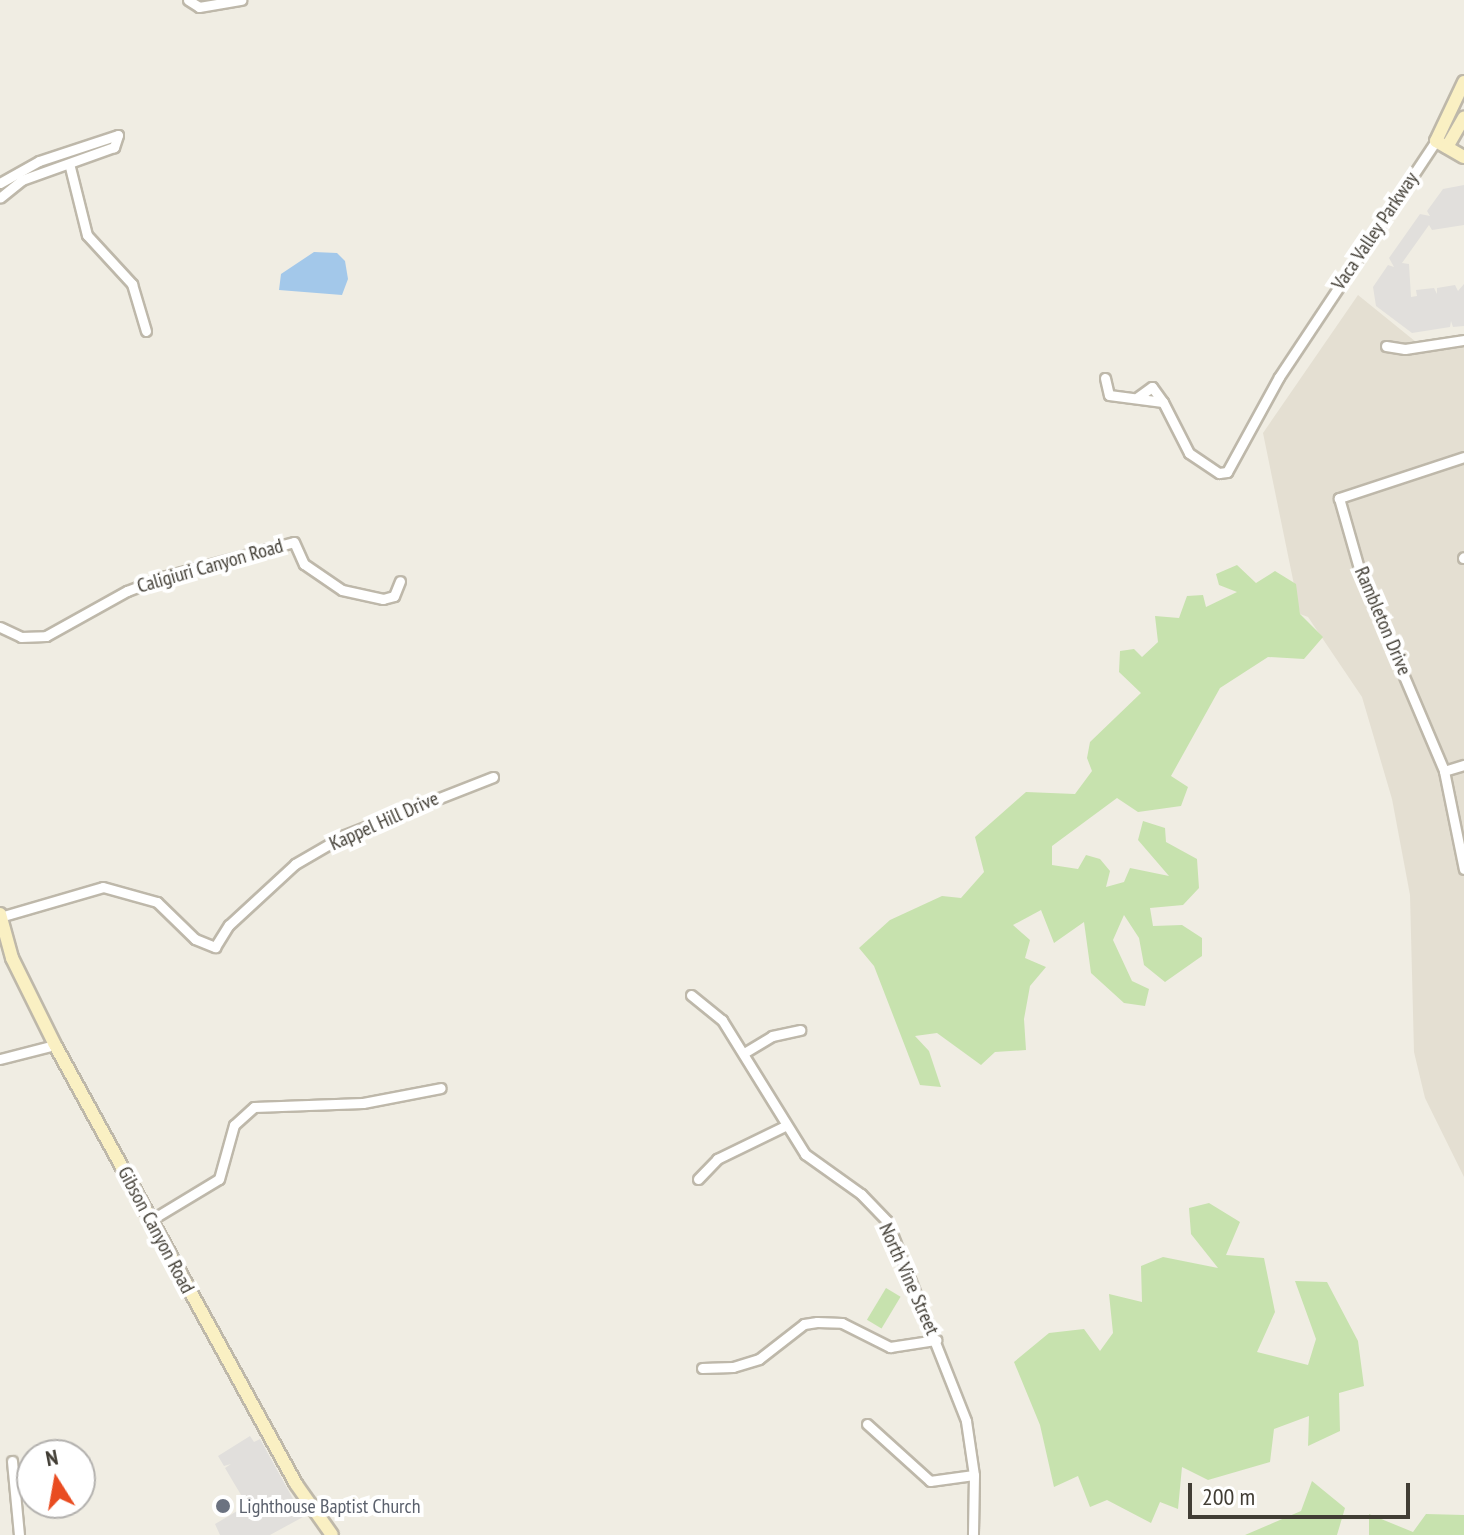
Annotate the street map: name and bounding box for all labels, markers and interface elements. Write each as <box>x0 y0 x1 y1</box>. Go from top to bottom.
street label: Vaca Valley Parkway <box>1326 167 1424 295</box>
street label: Caligiuri Canyon Road <box>134 534 286 598</box>
street label: Rambleton Drive <box>1349 563 1417 679</box>
street label: Kappel Hill Drive <box>326 786 442 856</box>
street label: Gibson Canyon Road <box>112 1162 200 1298</box>
street label: North Vine Street <box>874 1219 944 1339</box>
north arrow <box>16 1439 96 1519</box>
text: N <box>43 1443 60 1472</box>
scale bar <box>1192 1467 1414 1517</box>
text: 200 m <box>1202 1481 1255 1512</box>
place label: Lighthouse Baptist Church <box>239 1494 420 1518</box>
marker: Lighthouse Baptist Church <box>214 1497 232 1515</box>

